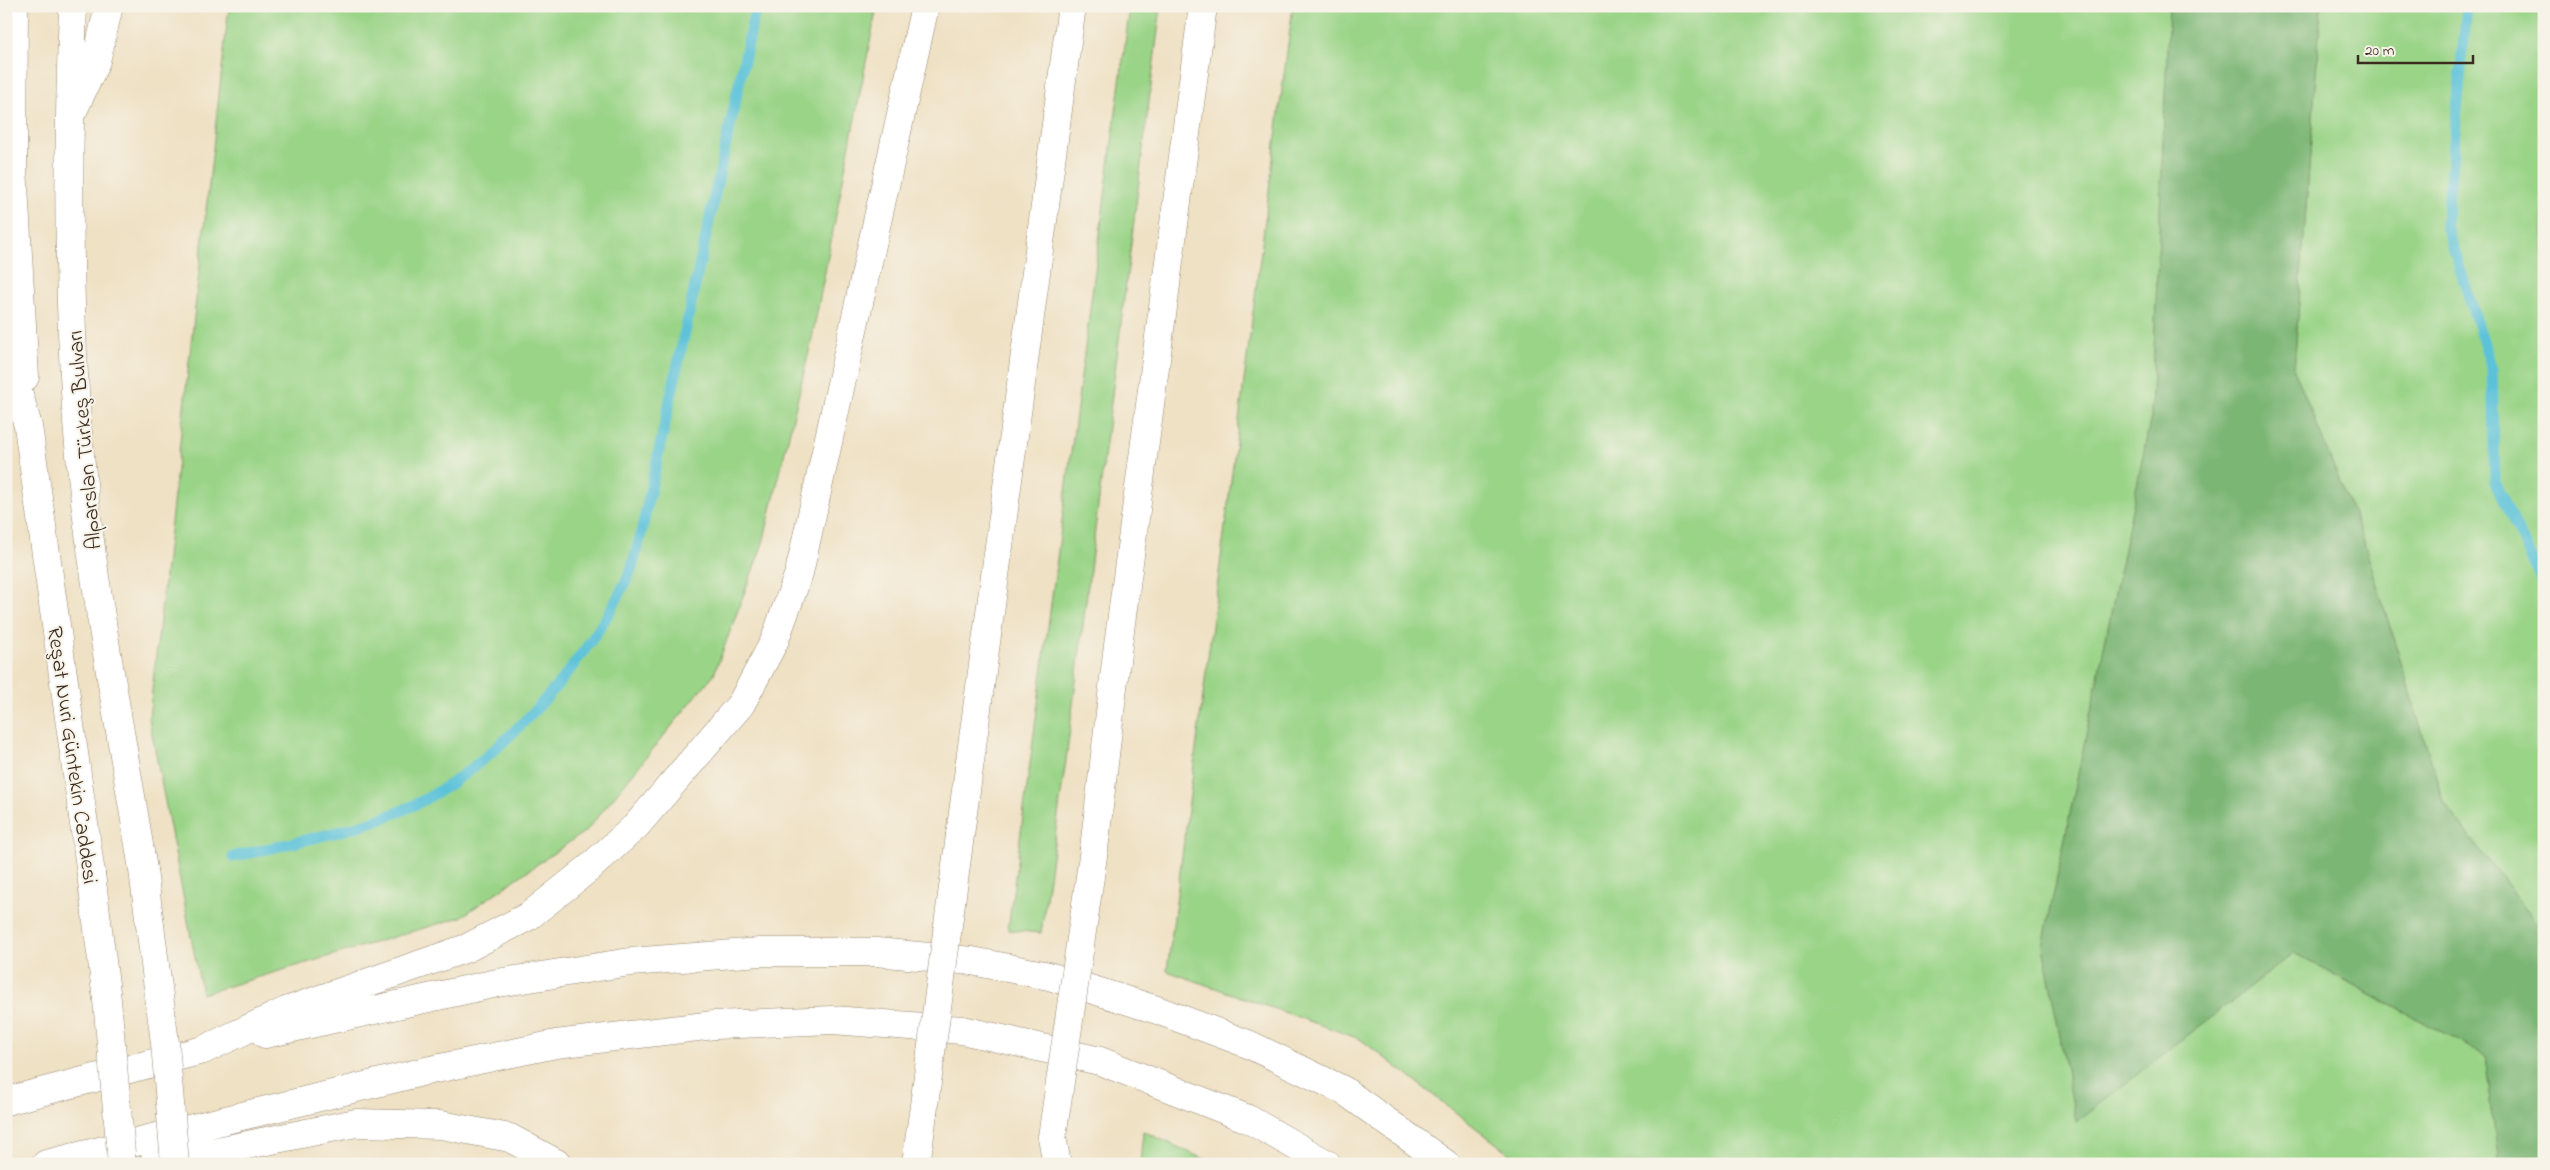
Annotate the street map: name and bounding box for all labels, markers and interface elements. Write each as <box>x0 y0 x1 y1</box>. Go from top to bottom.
scale bar <box>2358 32 2472 64</box>
text: 20 m <box>2365 40 2395 62</box>
street label: Alparslan Türkeş Bulvarı <box>60 329 112 551</box>
street label: Reşat Nuri Güntekin Caddesi <box>37 625 105 886</box>

